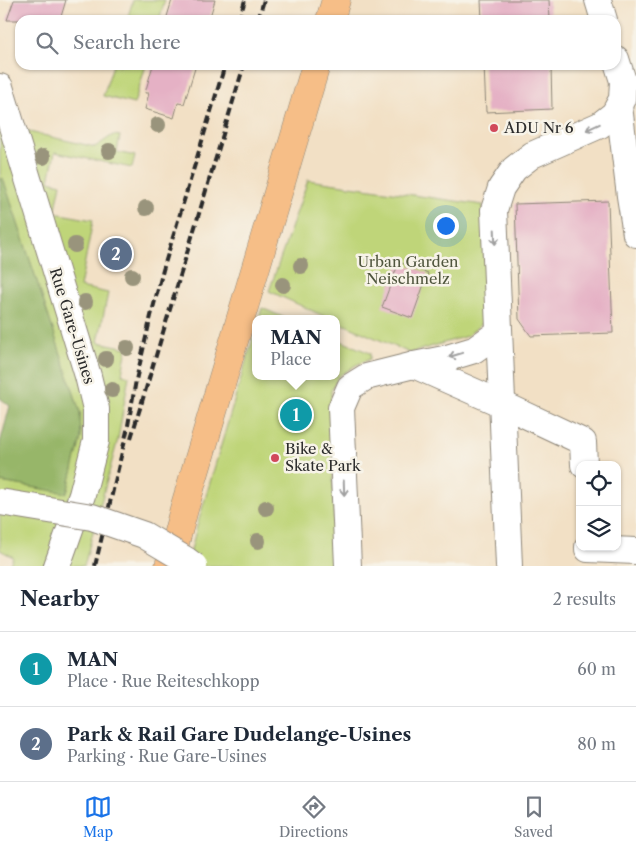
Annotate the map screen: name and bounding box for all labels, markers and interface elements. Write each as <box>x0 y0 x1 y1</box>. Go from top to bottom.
search box <box>15 15 621 70</box>
icon: search <box>33 29 61 57</box>
text: Search here <box>73 31 181 54</box>
place label: ADU Nr 6 <box>503 118 574 137</box>
marker: ADU Nr 6 <box>488 122 500 134</box>
one-way arrow <box>586 123 601 133</box>
your location <box>433 213 459 239</box>
one-way arrow <box>490 228 500 244</box>
pin: 2 <box>100 235 132 273</box>
park label: Urban Garden Neischmelz <box>358 252 459 288</box>
street label: Rue Gare-Usines <box>46 265 99 386</box>
popup <box>252 315 340 380</box>
text: MAN <box>270 326 322 349</box>
text: Place <box>270 349 311 369</box>
one-way arrow <box>449 350 465 360</box>
pin: 1 <box>280 396 312 434</box>
place label: Bike & Skate Park <box>285 439 362 475</box>
marker: Bike & Skate Park <box>269 452 281 464</box>
map controls <box>576 461 621 551</box>
button: locate <box>576 461 621 506</box>
one-way arrow <box>340 480 349 496</box>
button: layers <box>576 506 621 551</box>
text: Nearby <box>20 586 99 611</box>
text: 2 results <box>553 589 616 609</box>
text: MAN <box>67 648 118 671</box>
text: 1 <box>32 659 40 679</box>
text: 60 m <box>577 659 616 679</box>
text: Place · Rue Reiteschkopp <box>67 671 260 691</box>
text: Park & Rail Gare Dudelange-Usines <box>67 723 411 746</box>
text: 2 <box>31 734 41 754</box>
text: 80 m <box>577 734 616 754</box>
text: Parking · Rue Gare-Usines <box>67 746 267 766</box>
tab: Map <box>83 793 113 841</box>
tab: Directions <box>279 793 348 841</box>
tab: Saved <box>514 793 553 841</box>

